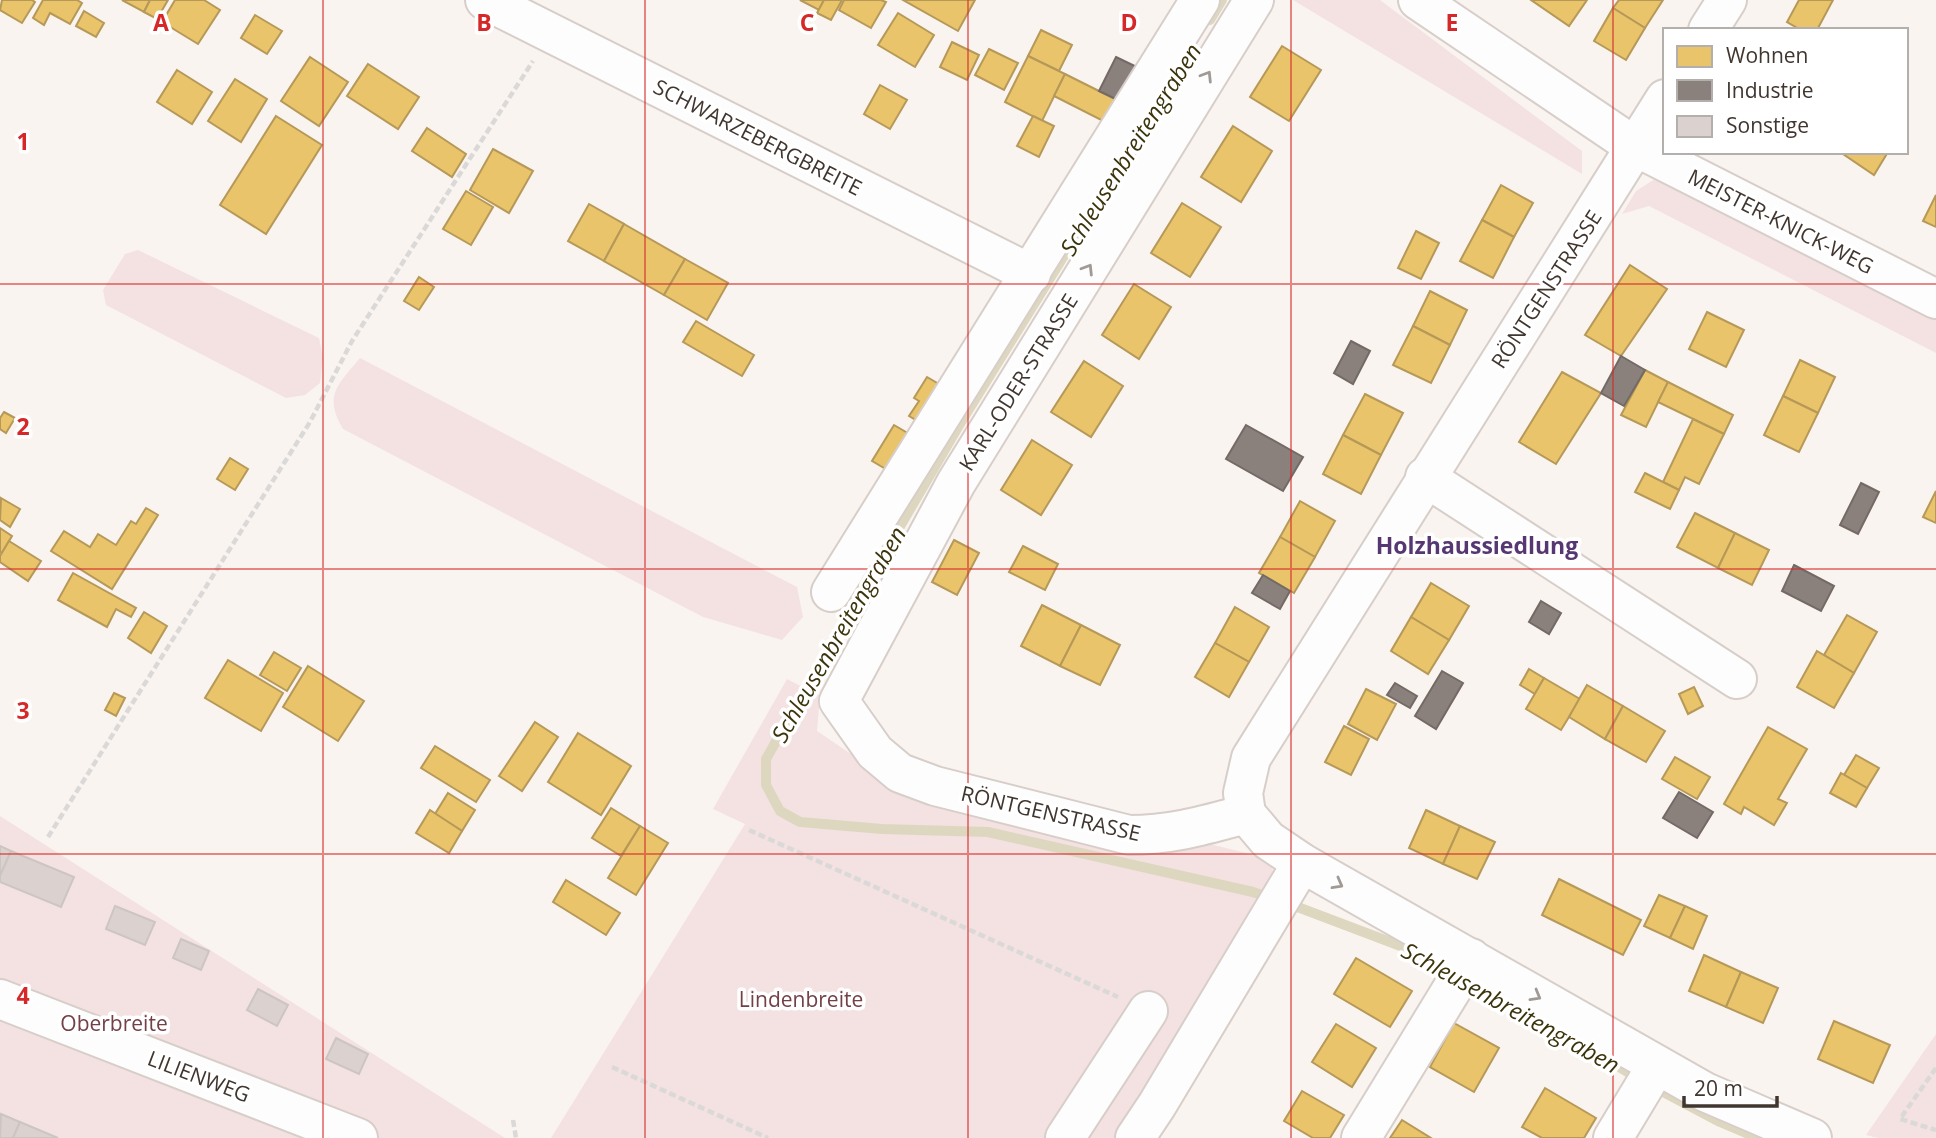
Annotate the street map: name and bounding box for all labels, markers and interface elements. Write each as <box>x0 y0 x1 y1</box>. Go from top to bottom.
text: A <box>153 6 169 38</box>
text: B <box>476 6 492 38</box>
text: C <box>800 6 814 38</box>
text: D <box>1120 6 1138 38</box>
text: E <box>1446 6 1458 38</box>
legend <box>1663 28 1908 154</box>
water label: Schleusenbreitengraben <box>1052 37 1208 261</box>
text: Wohnen <box>1726 41 1808 69</box>
one-way arrow <box>1199 70 1212 83</box>
street label: SCHWARZEBERGBREITE <box>649 72 867 202</box>
text: Industrie <box>1726 76 1814 104</box>
text: Sonstige <box>1726 111 1809 139</box>
text: 1 <box>16 125 30 157</box>
street label: MEISTER-KNICK-WEG <box>1683 162 1879 280</box>
street label: RÖNTGENSTRASSE <box>1484 204 1608 374</box>
one-way arrow <box>1079 264 1092 277</box>
street label: KARL-ODER-STRASSE <box>952 288 1084 476</box>
text: 2 <box>16 410 30 442</box>
water label: Schleusenbreitengraben <box>763 520 913 748</box>
district label: Holzhaussiedlung <box>1376 529 1578 561</box>
text: 3 <box>16 694 30 726</box>
street label: RÖNTGENSTRASSE <box>958 779 1144 847</box>
one-way arrow <box>1331 876 1344 889</box>
water label: Schleusenbreitengraben <box>1396 934 1626 1080</box>
text: 4 <box>16 979 30 1011</box>
park label: Lindenbreite <box>739 985 863 1013</box>
one-way arrow <box>1529 988 1542 1001</box>
park label: Oberbreite <box>60 1009 168 1037</box>
street label: LILIENWEG <box>144 1044 254 1108</box>
scale bar <box>1684 1064 1777 1108</box>
text: 20 m <box>1694 1074 1743 1102</box>

